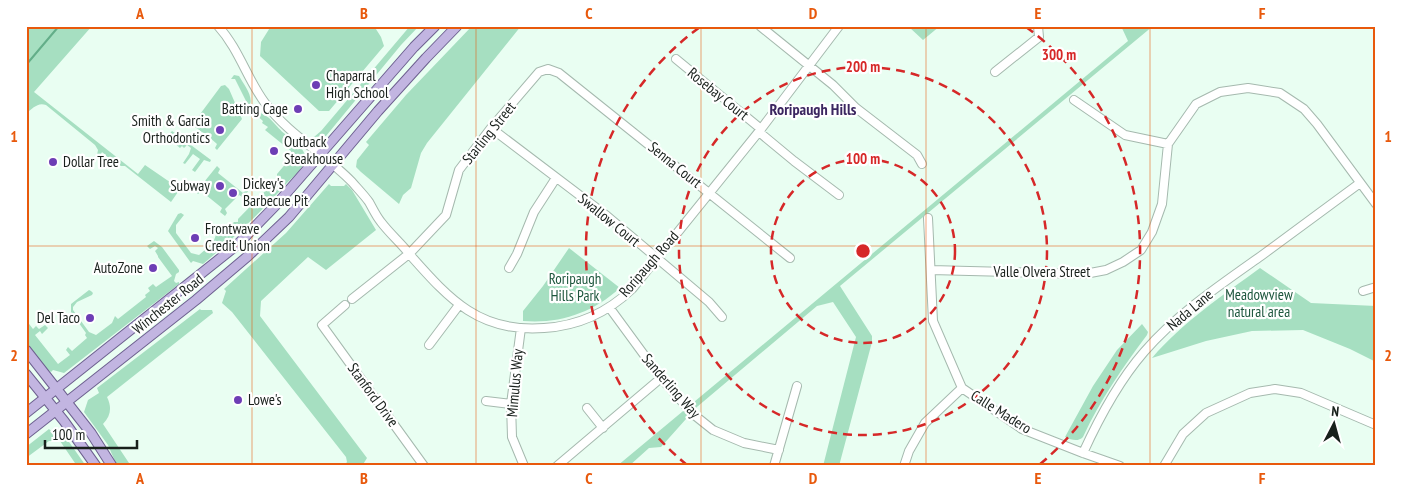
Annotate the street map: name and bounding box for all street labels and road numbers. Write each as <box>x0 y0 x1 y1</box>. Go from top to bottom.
street label: Rosebay Court <box>684 63 753 124</box>
street label: Starling Street <box>458 98 520 168</box>
street label: Senna Court <box>645 137 706 192</box>
street label: Swallow Court <box>574 189 644 250</box>
street label: Roripaugh Road <box>615 227 682 301</box>
street label: Valle Olvera Street <box>993 262 1090 281</box>
street label: Winchester Road <box>128 269 207 338</box>
street label: Nada Lane <box>1163 285 1217 334</box>
street label: Mimulus Way <box>502 348 527 418</box>
street label: Sanderling Way <box>638 349 705 422</box>
street label: Stanford Drive <box>344 359 403 430</box>
street label: Calle Madero <box>967 386 1035 438</box>

